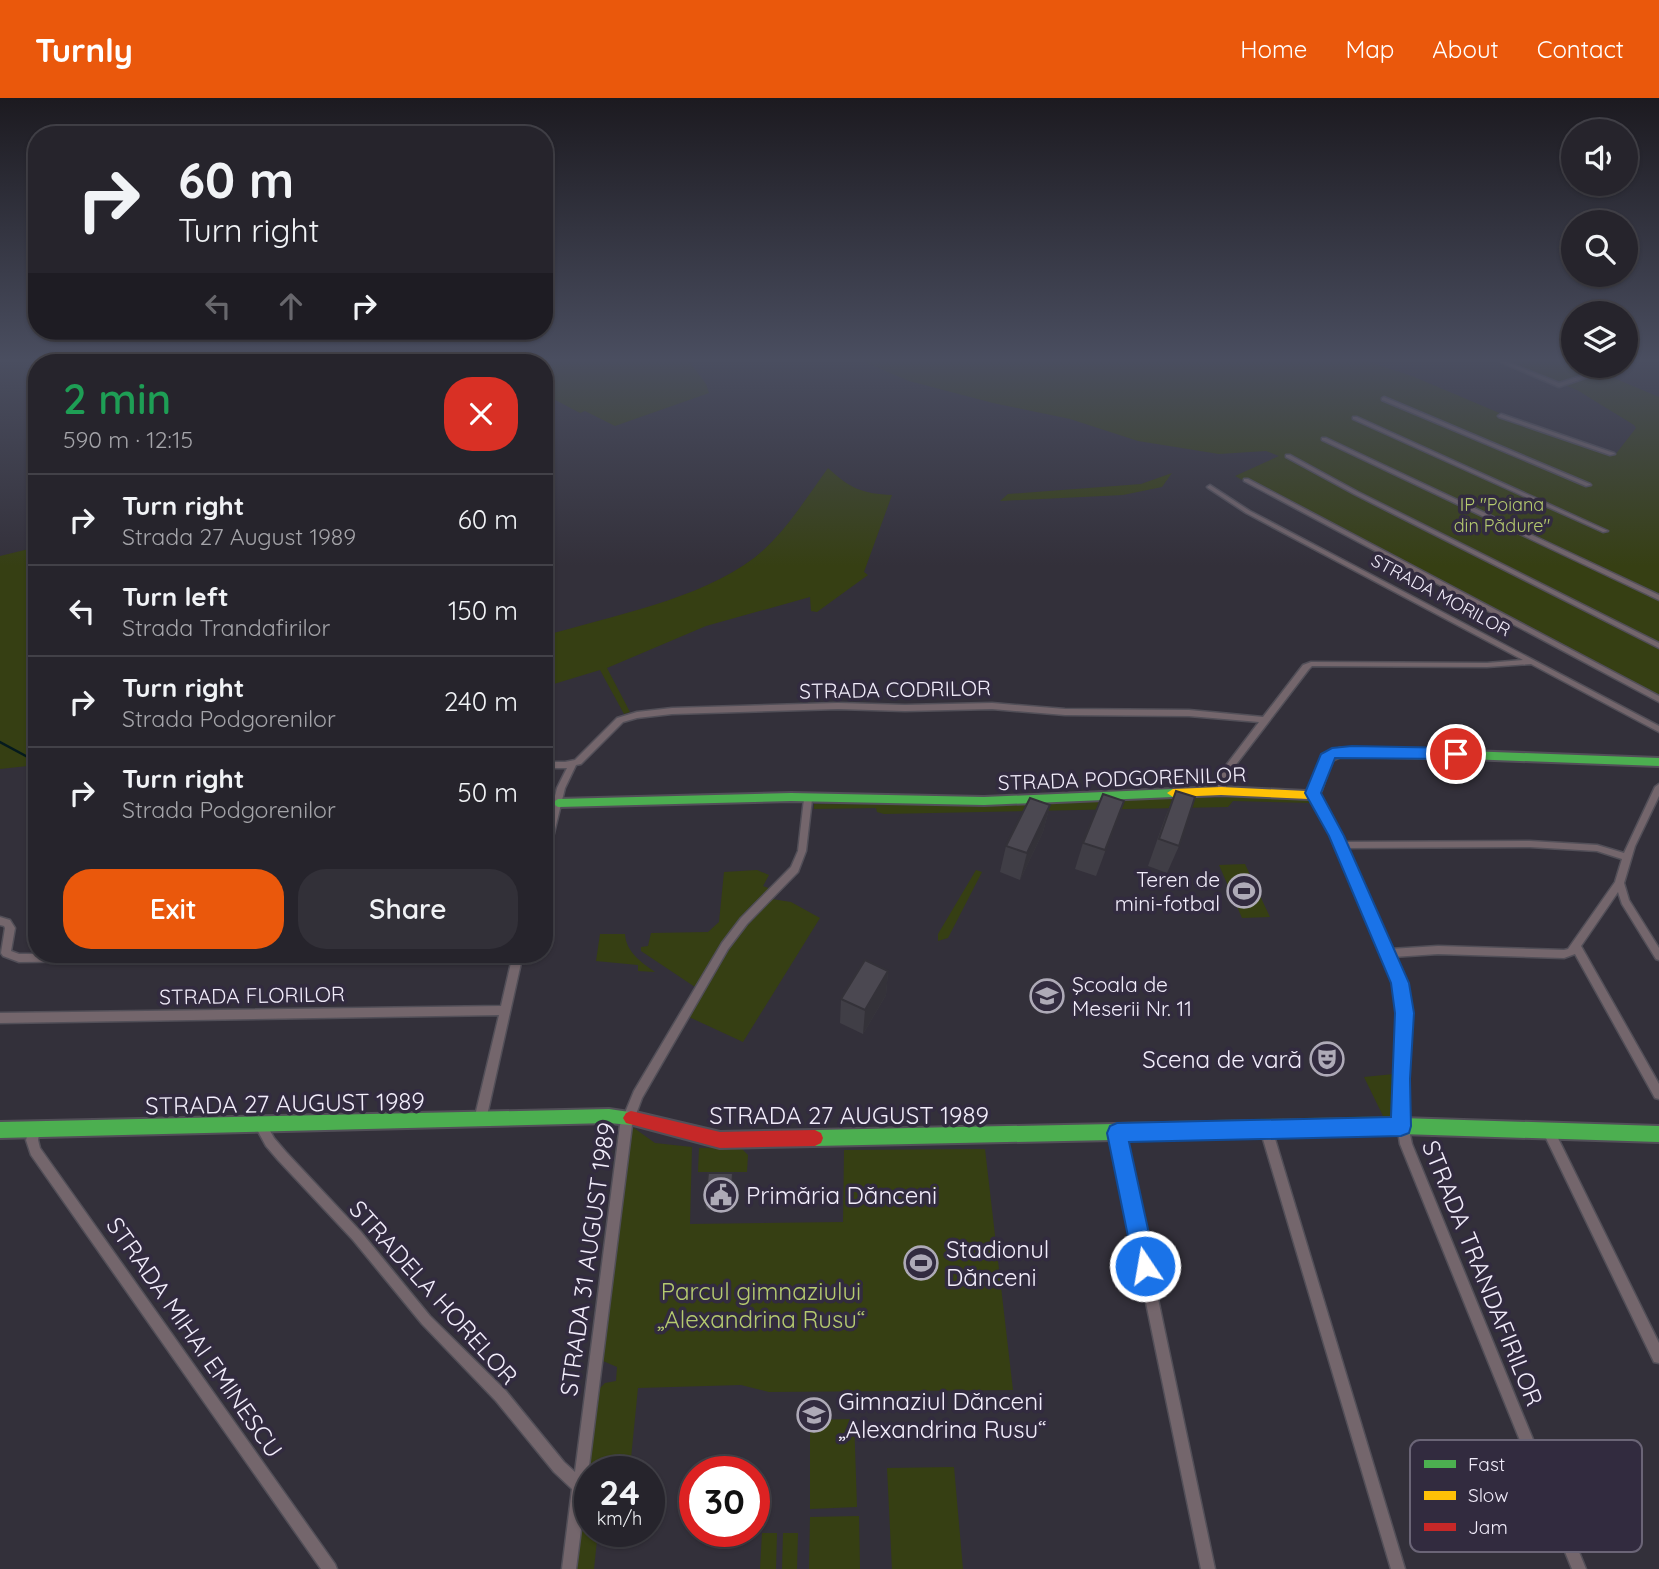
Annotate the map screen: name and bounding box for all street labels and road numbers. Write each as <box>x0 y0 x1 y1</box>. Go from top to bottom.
street label: STRADA MORILOR <box>1367 549 1515 641</box>
street label: STRADA CODRILOR <box>799 674 991 704</box>
street label: STRADA PODGORENILOR <box>997 761 1247 795</box>
street label: STRADA FLORILOR <box>159 980 345 1010</box>
street label: STRADA 27 AUGUST 1989 <box>145 1086 425 1120</box>
street label: STRADA 27 AUGUST 1989 <box>709 1100 989 1130</box>
street label: STRADA 31 AUGUST 1989 <box>553 1120 621 1398</box>
street label: STRADA TRANDAFIRILOR <box>1416 1136 1550 1410</box>
street label: STRADELA HORELOR <box>343 1194 525 1390</box>
street label: STRADA MIHAI EMINESCU <box>100 1211 290 1463</box>

